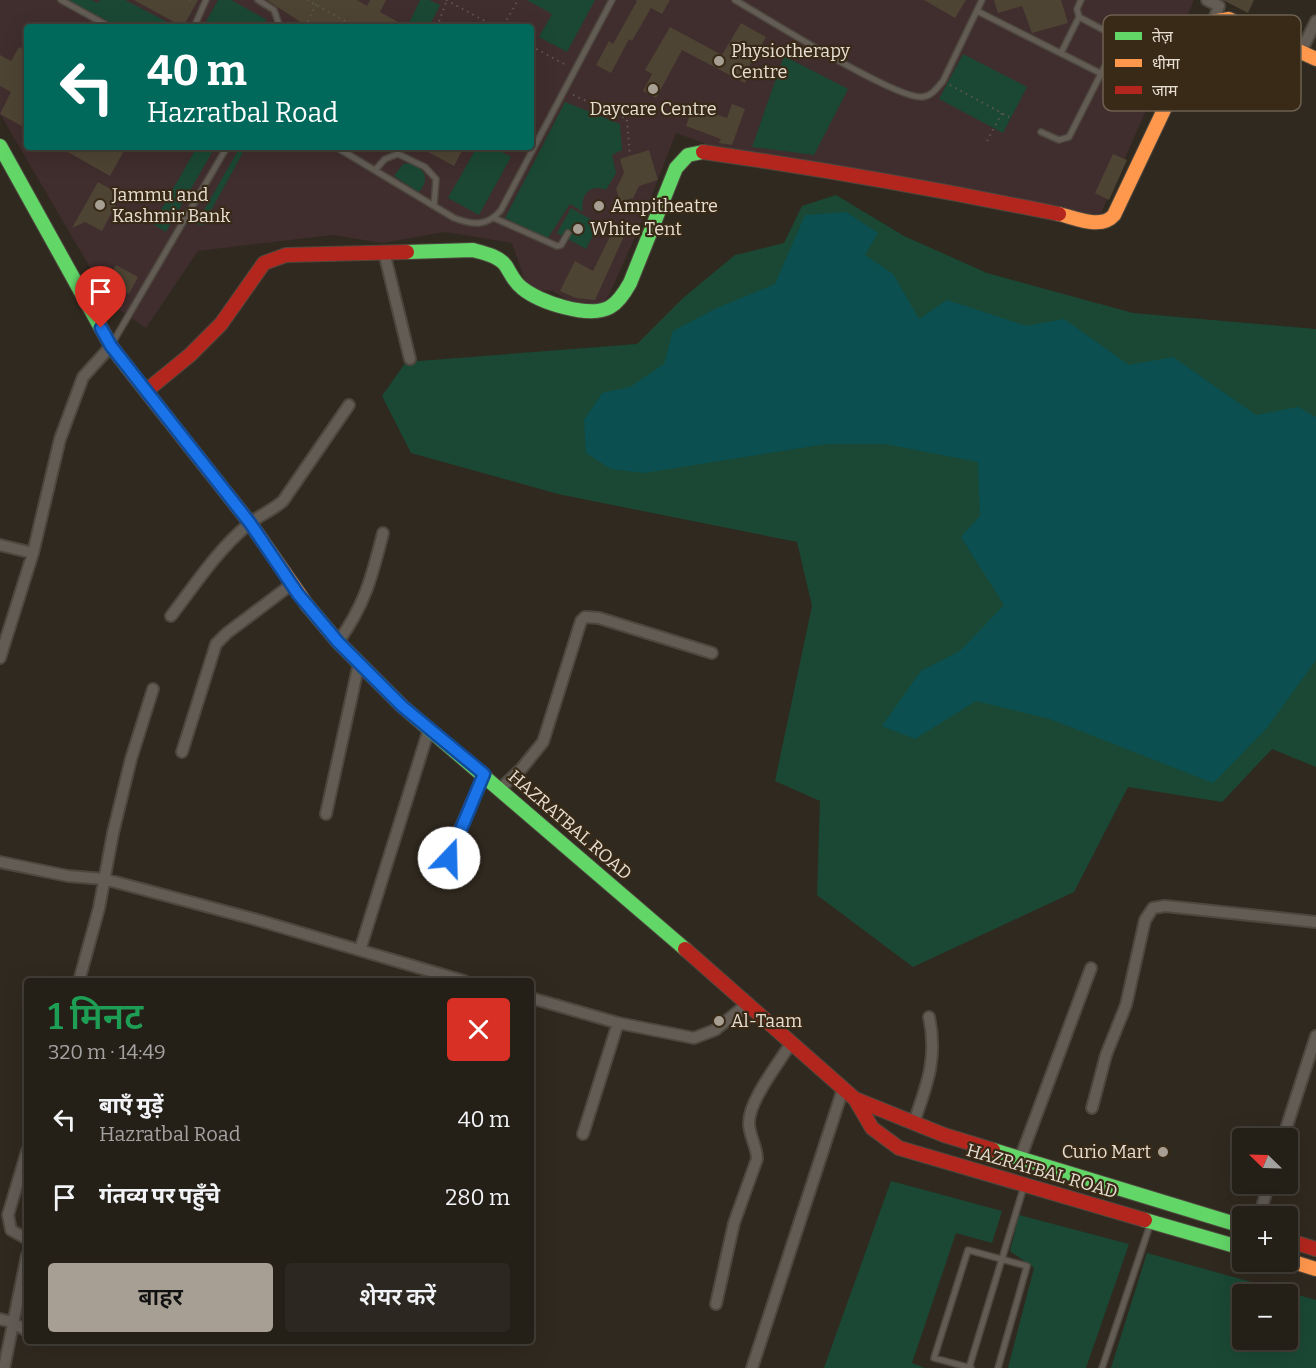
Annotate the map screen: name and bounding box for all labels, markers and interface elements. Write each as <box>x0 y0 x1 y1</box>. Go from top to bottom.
legend <box>1103 15 1301 111</box>
text: तेज़ <box>1152 27 1174 46</box>
place label: Physiotherapy Centre <box>731 40 851 83</box>
text: 40 m <box>147 46 247 96</box>
icon: left <box>48 48 126 126</box>
marker: Physiotherapy Centre <box>712 54 726 68</box>
text: धीमा <box>1152 54 1181 73</box>
text: जाम <box>1152 81 1178 100</box>
marker: Daycare Centre <box>646 82 660 96</box>
text: Hazratbal Road <box>147 97 338 129</box>
place label: Daycare Centre <box>590 98 716 120</box>
place label: Jammu and Kashmir Bank <box>111 184 231 227</box>
place label: Ampitheatre <box>611 195 718 217</box>
marker: Jammu and Kashmir Bank <box>93 198 107 212</box>
marker: Ampitheatre <box>592 199 606 213</box>
place label: White Tent <box>590 218 682 240</box>
marker: White Tent <box>571 222 585 236</box>
pin <box>75 266 126 328</box>
icon: arrive <box>84 275 117 308</box>
street label: HAZRATBAL ROAD <box>504 765 636 885</box>
position arrow <box>417 826 481 890</box>
text: 1 मिनट <box>48 995 143 1039</box>
button: close <box>447 998 510 1061</box>
place label: Al-Taam <box>731 1010 802 1032</box>
marker: Al-Taam <box>712 1014 726 1028</box>
text: 320 m · 14:49 <box>48 1040 166 1064</box>
text: बाएँ मुड़ें <box>99 1092 163 1119</box>
icon: left <box>48 1103 81 1136</box>
text: 40 m <box>458 1106 510 1133</box>
text: Hazratbal Road <box>99 1122 241 1146</box>
north arrow <box>1232 1128 1298 1194</box>
map controls <box>1232 1128 1298 1350</box>
street label: HAZRATBAL ROAD <box>964 1139 1120 1203</box>
place label: Curio Mart <box>1062 1141 1151 1163</box>
marker: Curio Mart <box>1156 1145 1170 1159</box>
icon: arrive <box>48 1181 81 1214</box>
text: गंतव्य पर पहुँचे <box>99 1182 220 1209</box>
text: 280 m <box>445 1184 510 1211</box>
button: + <box>1232 1206 1298 1272</box>
button: बाहर <box>48 1263 273 1332</box>
button: शेयर करें <box>285 1263 510 1332</box>
button: − <box>1232 1284 1298 1350</box>

